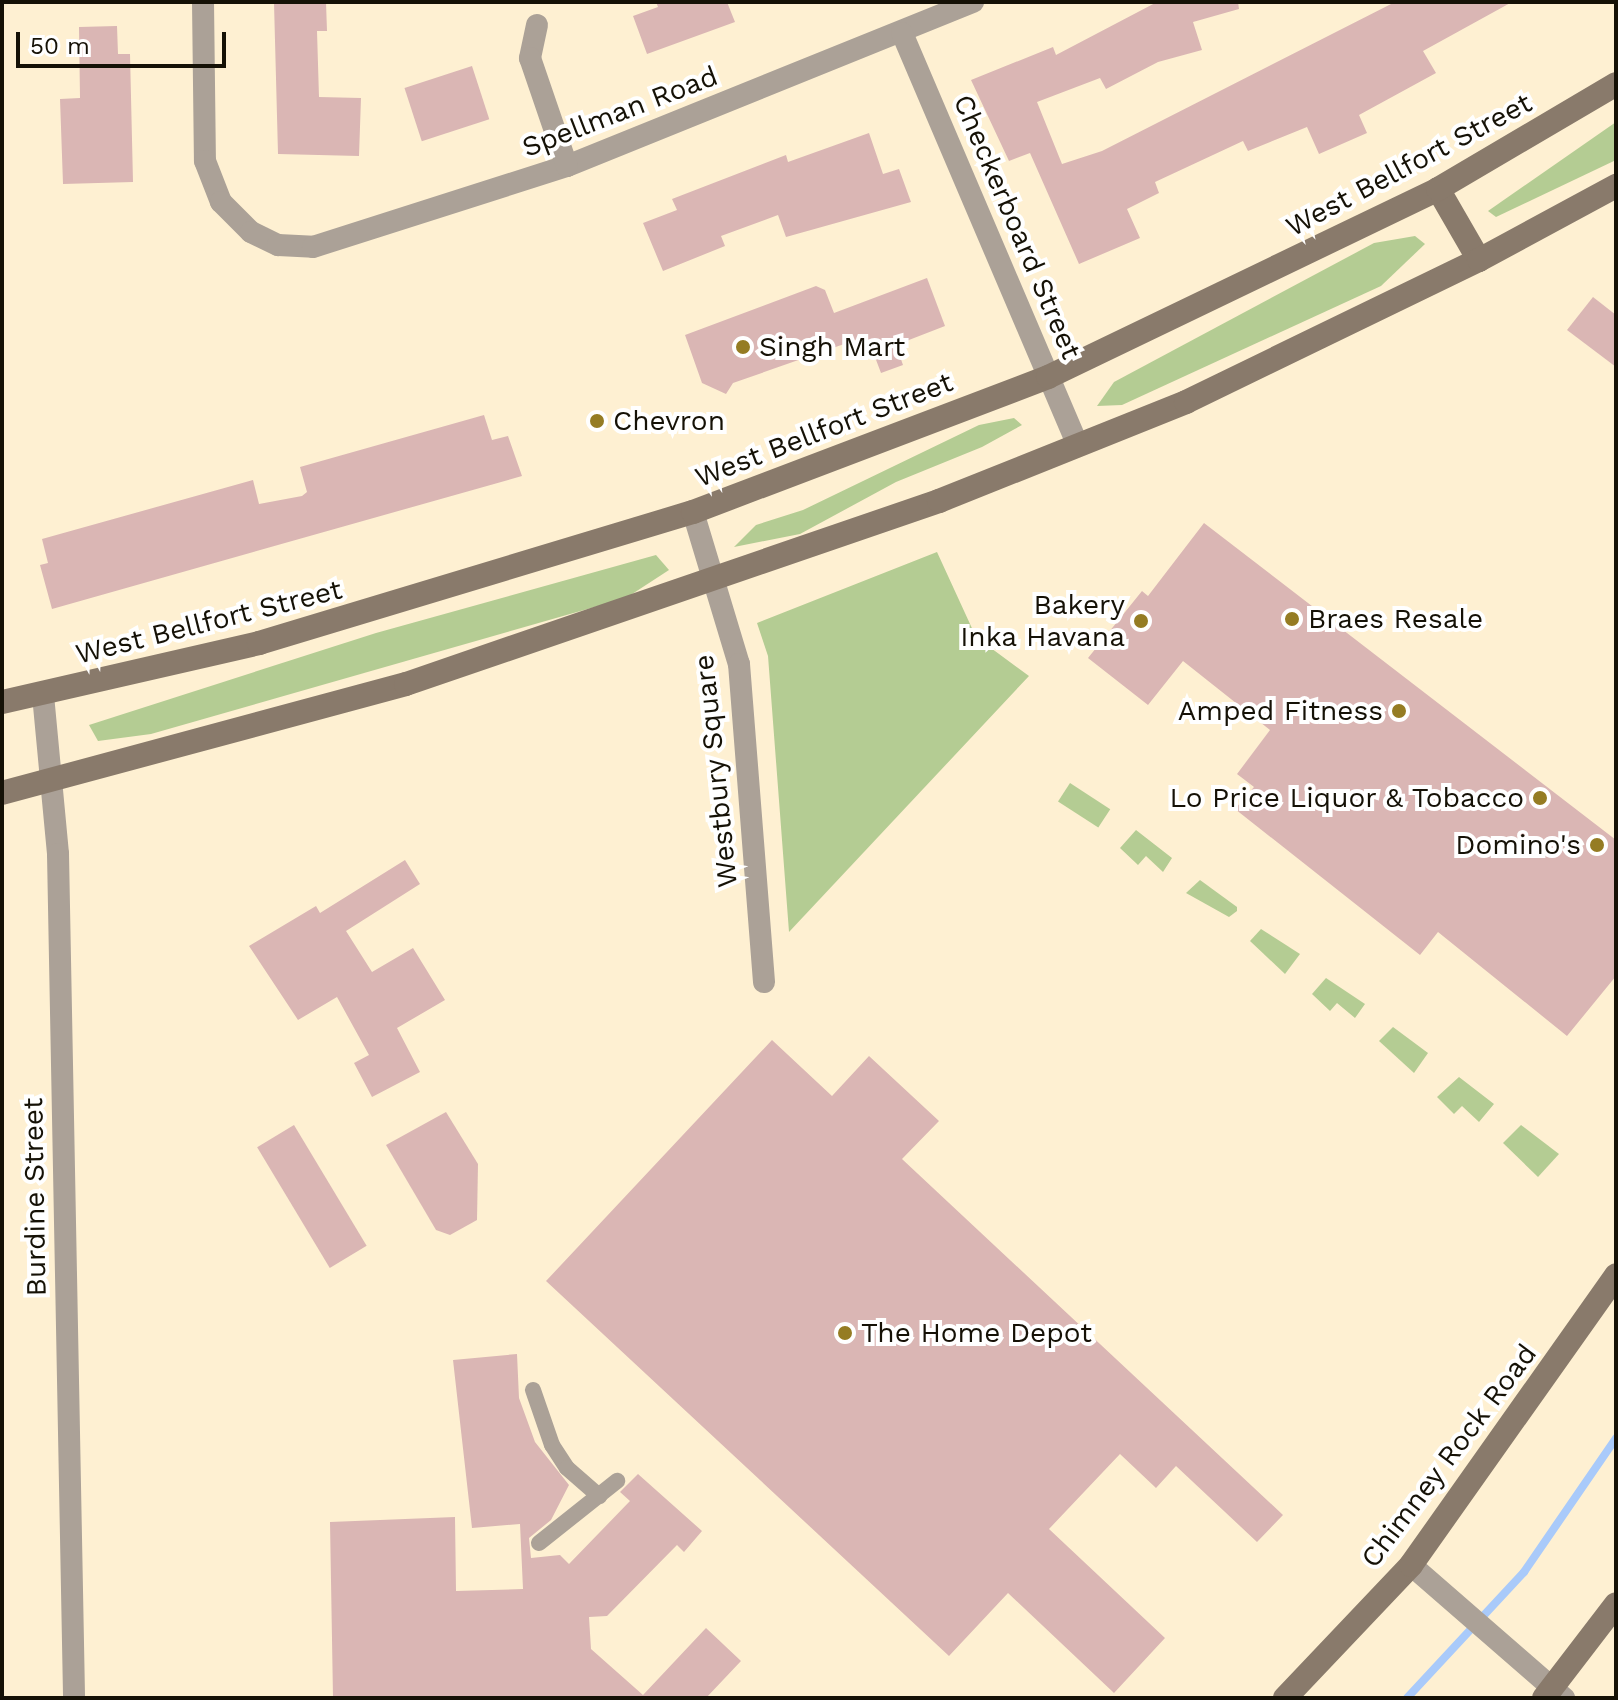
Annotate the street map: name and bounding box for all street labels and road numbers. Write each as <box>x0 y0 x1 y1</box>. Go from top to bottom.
street label: Spellman Road <box>518 59 722 165</box>
street label: West Bellfort Street <box>1280 86 1538 244</box>
street label: Checkerboard Street <box>946 90 1088 364</box>
street label: West Bellfort Street <box>690 365 958 495</box>
street label: West Bellfort Street <box>72 573 346 671</box>
street label: Westbury Square <box>687 653 745 889</box>
street label: Burdine Street <box>16 1097 54 1297</box>
street label: Chimney Rock Road <box>1354 1337 1544 1575</box>

